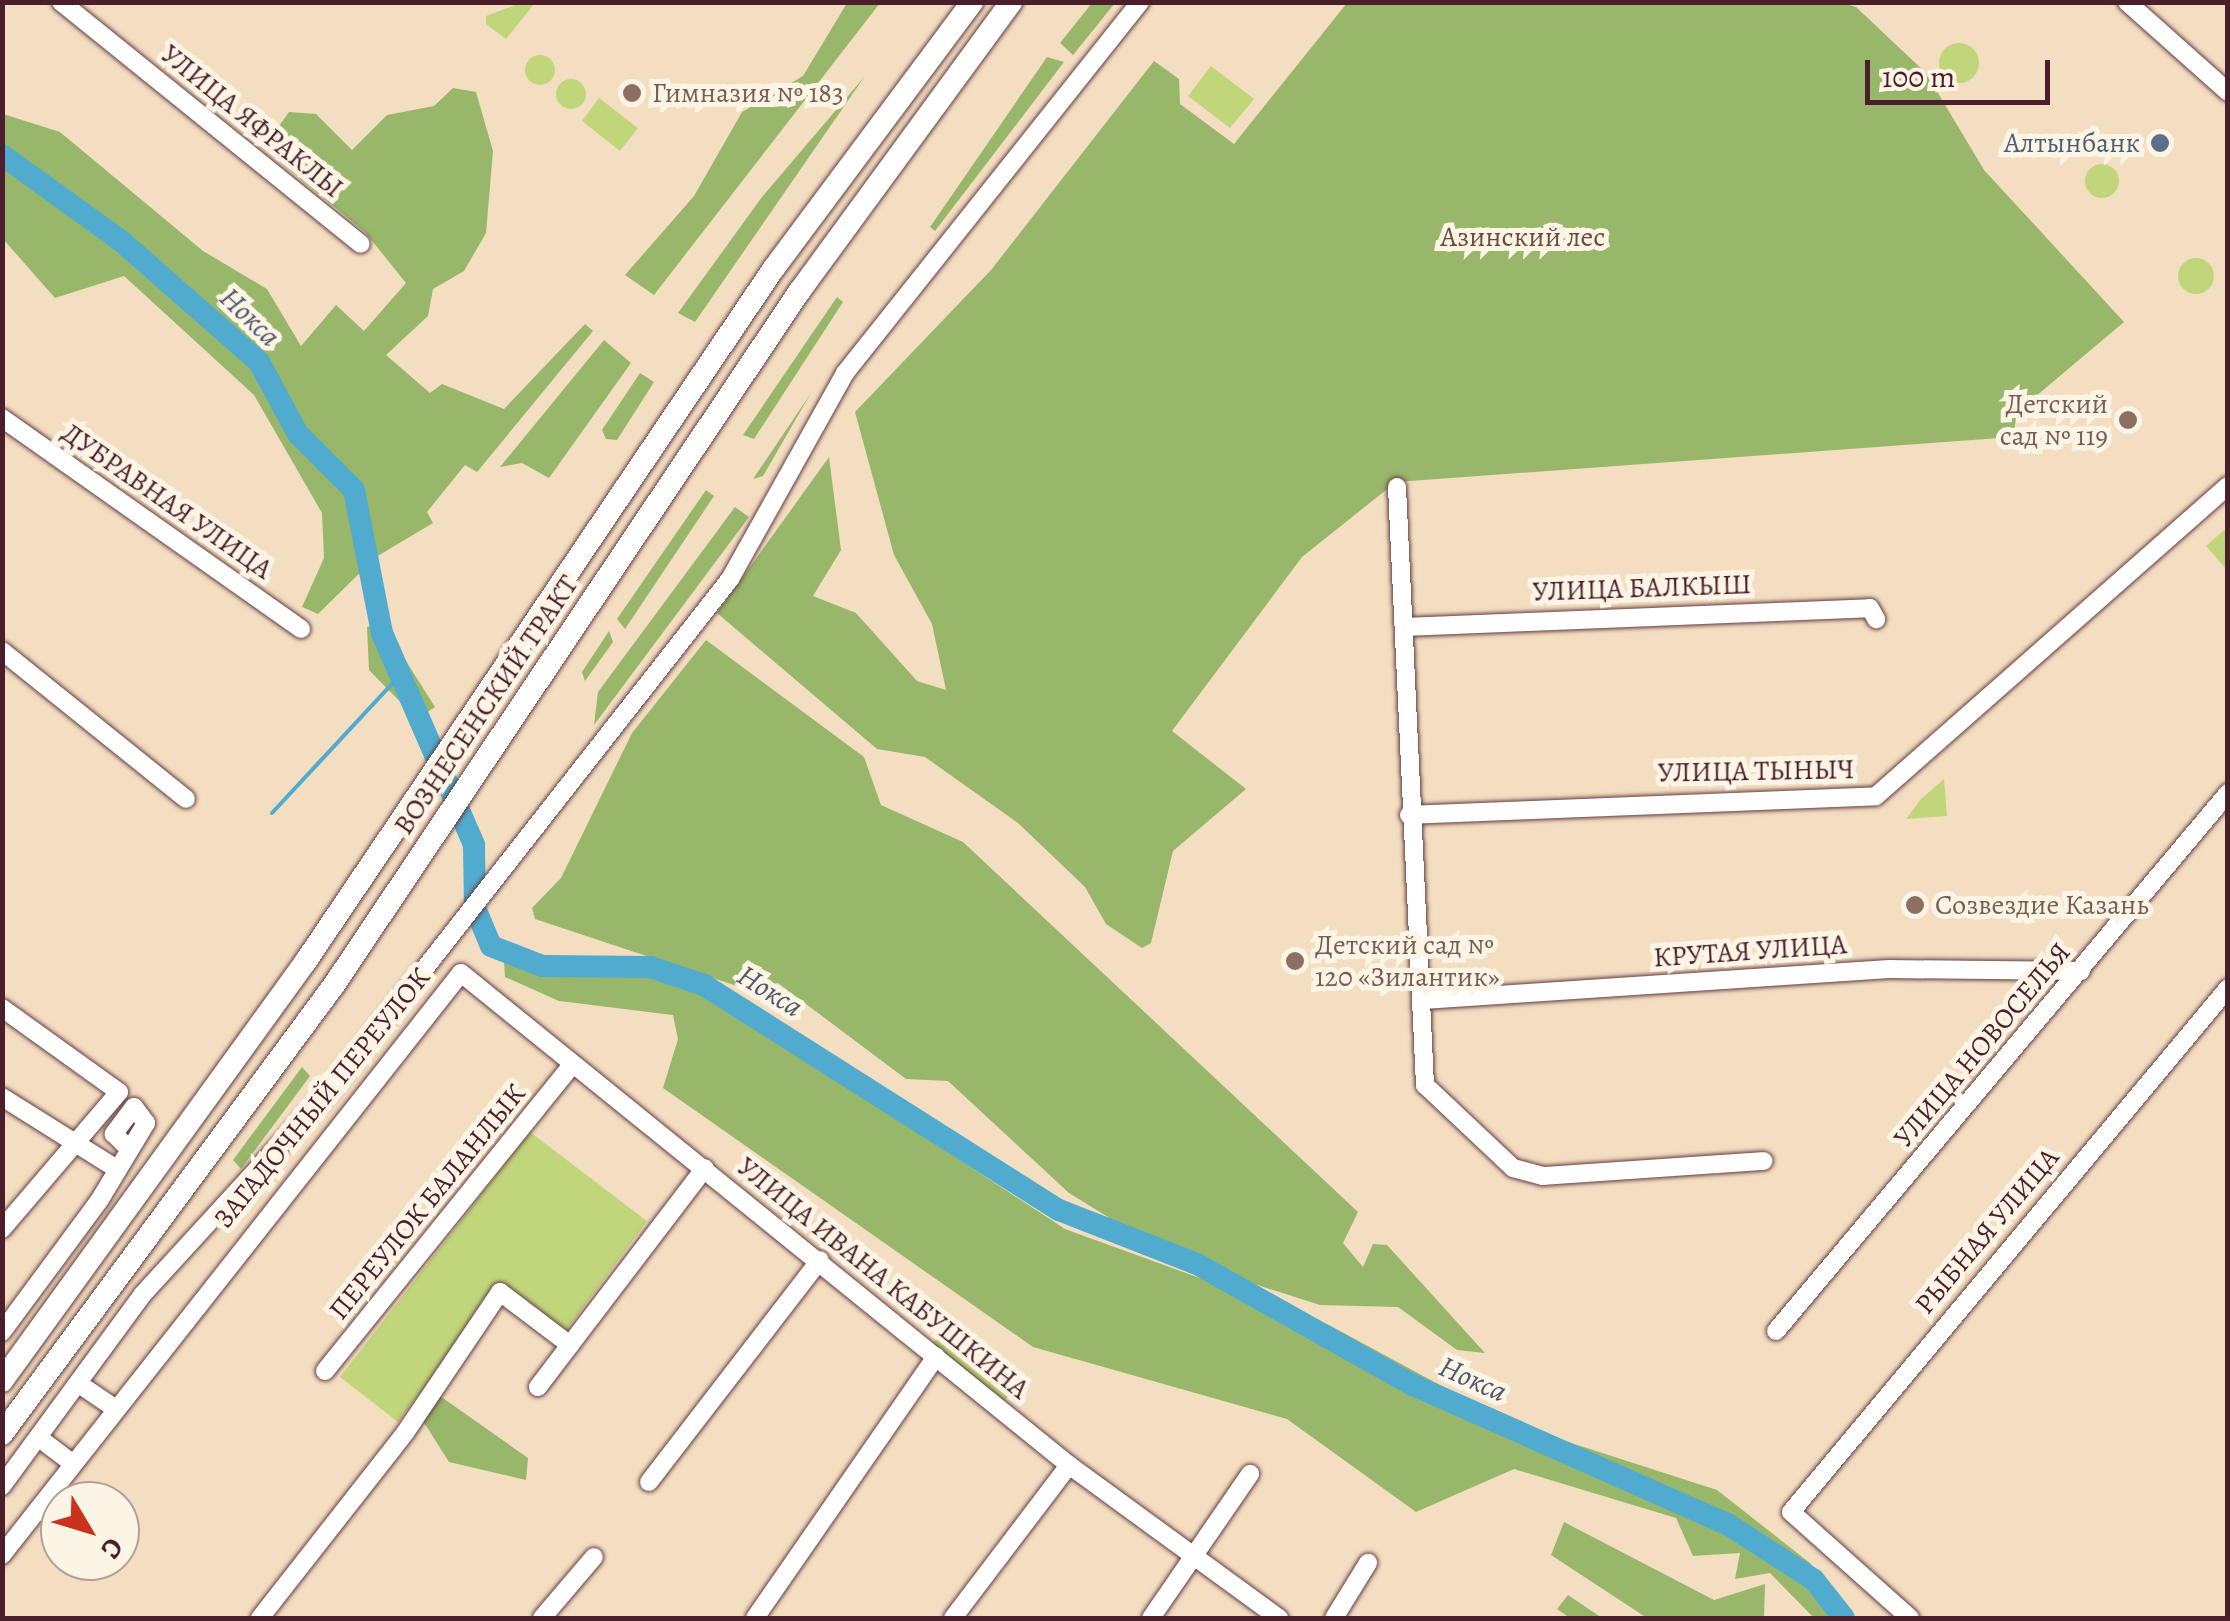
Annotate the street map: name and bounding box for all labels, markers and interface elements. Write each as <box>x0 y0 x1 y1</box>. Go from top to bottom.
street label: УЛИЦА ЯФРАКЛЫ <box>154 37 350 205</box>
scale bar <box>1870 40 2055 102</box>
text: 100 m <box>1882 57 1955 97</box>
place label: Гимназия № 183 <box>652 76 844 110</box>
marker: Гимназия № 183 <box>621 82 643 104</box>
place label: Алтынбанк <box>2004 126 2140 160</box>
marker: Алтынбанк <box>2149 132 2171 154</box>
park label: Азинский лес <box>1441 220 1605 254</box>
water label: Нокса <box>212 280 288 354</box>
place label: Детский сад № 119 <box>2000 387 2108 453</box>
marker: Детский сад № 119 <box>2117 409 2139 431</box>
street label: ДУБРАВНАЯ УЛИЦА <box>55 416 279 586</box>
street label: УЛИЦА БАЛКЫШ <box>1532 567 1752 609</box>
street label: ВОЗНЕСЕНСКИЙ ТРАКТ <box>387 569 585 841</box>
street label: УЛИЦА ТЫНЫЧ <box>1657 752 1855 790</box>
place label: Созвездие Казань <box>1935 888 2149 922</box>
marker: Созвездие Казань <box>1904 894 1926 916</box>
street label: КРУТАЯ УЛИЦА <box>1652 927 1848 975</box>
place label: Детский сад № 120 «Зилантик» <box>1315 928 1500 994</box>
street label: УЛИЦА НОВОСЕЛЬЯ <box>1887 936 2077 1154</box>
marker: Детский сад № 120 «Зилантик» <box>1284 950 1306 972</box>
water label: Нокса <box>731 957 809 1025</box>
street label: ЗАГАДОЧНЫЙ ПЕРЕУЛОК <box>207 961 437 1235</box>
street label: ПЕРЕУЛОК БАЛАНЛЫК <box>322 1078 532 1326</box>
street label: РЫБНАЯ УЛИЦА <box>1908 1141 2066 1321</box>
street label: УЛИЦА ИВАНА КАБУШКИНА <box>730 1150 1036 1406</box>
water label: Нокса <box>1433 1348 1513 1410</box>
north arrow <box>40 1481 140 1581</box>
text: С <box>92 1530 132 1567</box>

